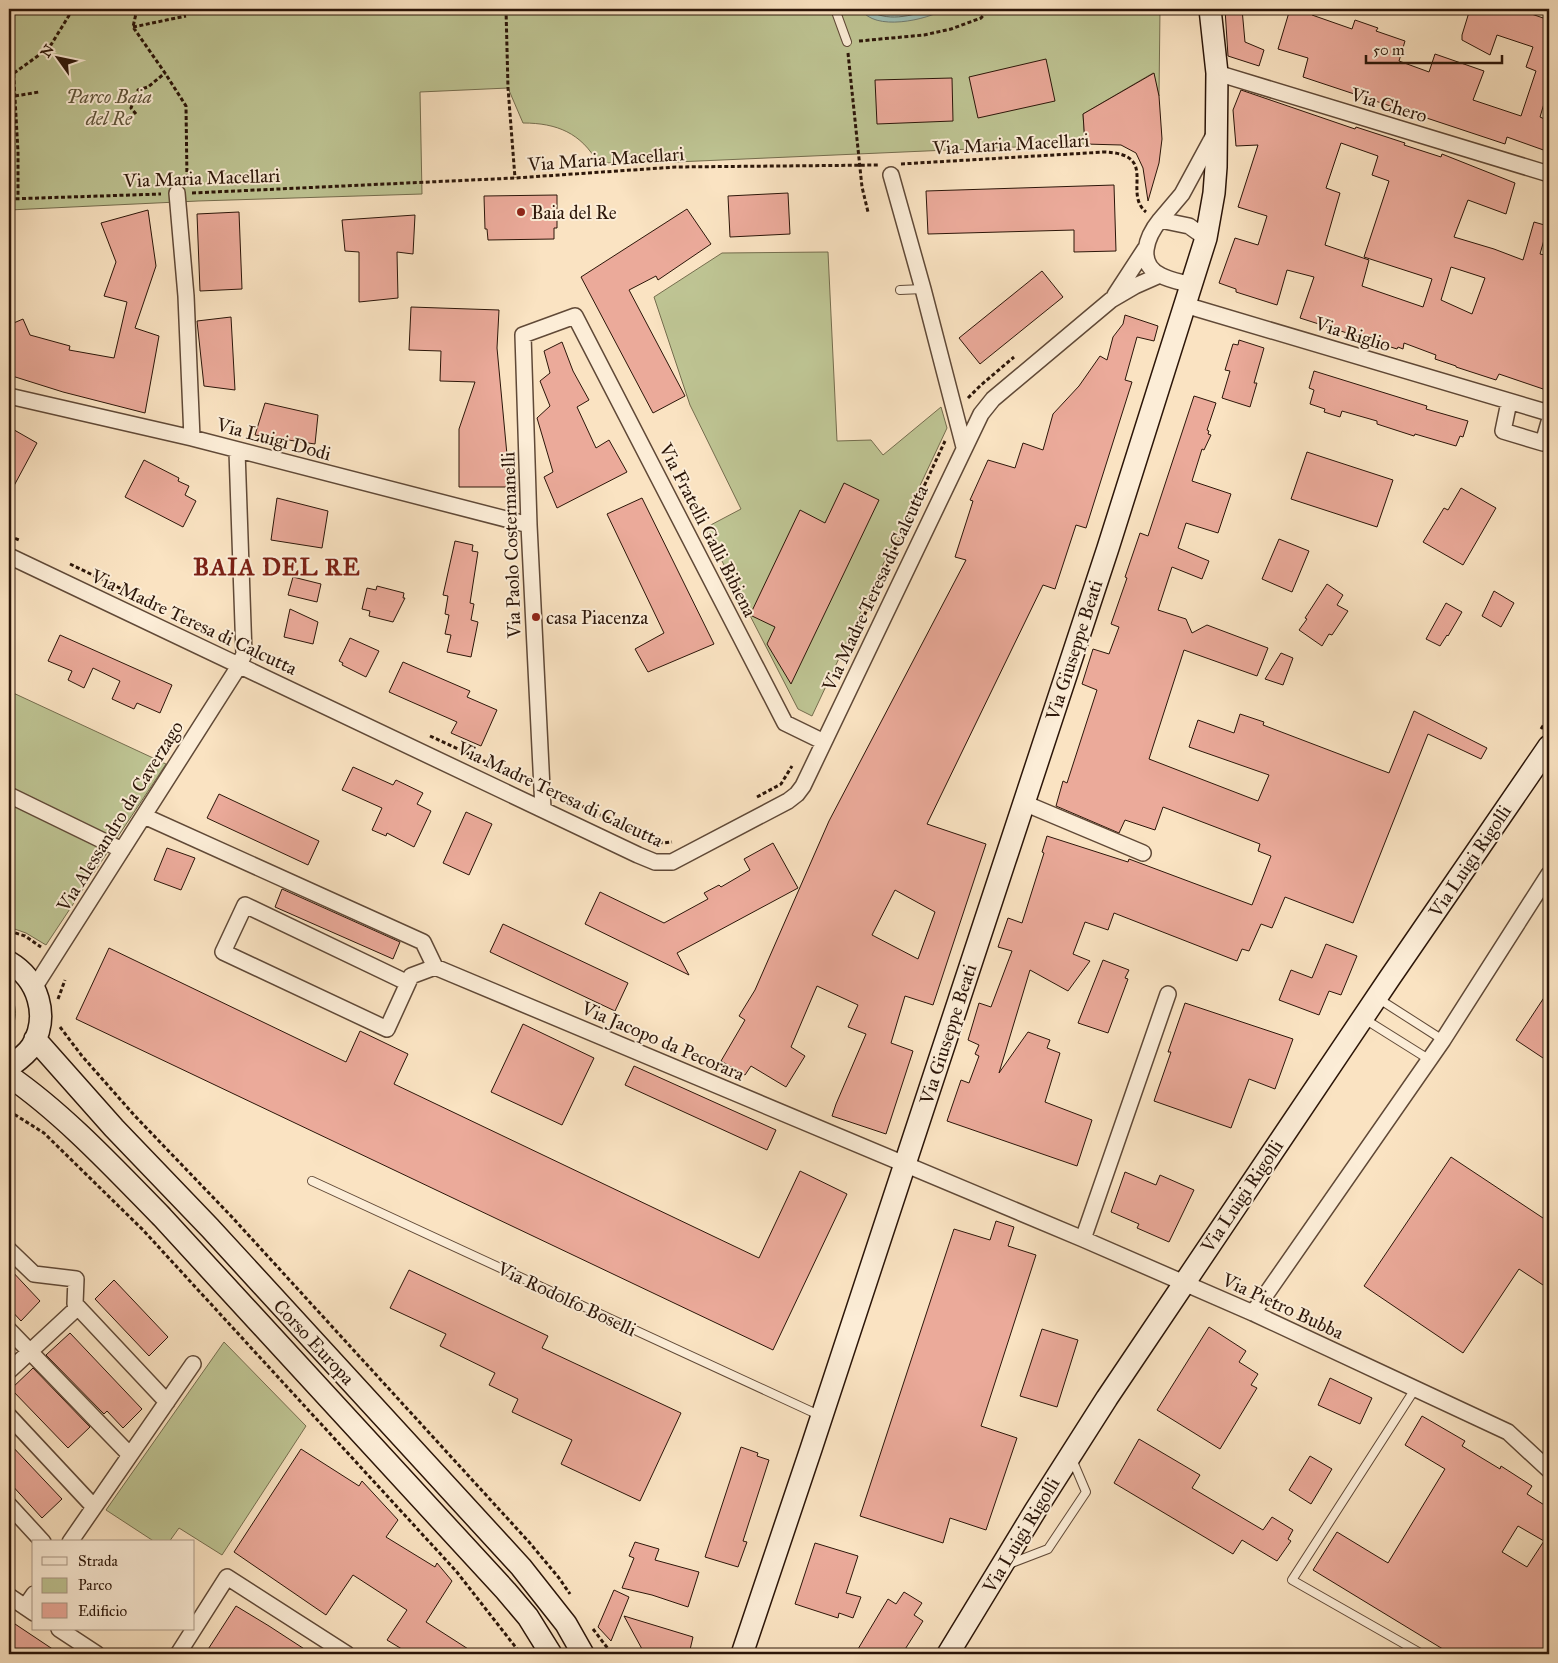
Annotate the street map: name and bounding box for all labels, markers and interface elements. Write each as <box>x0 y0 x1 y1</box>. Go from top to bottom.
north arrow <box>32 32 82 82</box>
scale bar <box>1366 32 1502 64</box>
text: N <box>37 41 58 61</box>
text: 50 m <box>1373 41 1405 59</box>
street label: Via Chero <box>1347 82 1430 128</box>
park label: Parco Baia del Re <box>66 85 152 130</box>
street label: Via Maria Macellari <box>931 128 1090 160</box>
street label: Via Maria Macellari <box>526 142 685 176</box>
street label: Via Maria Macellari <box>122 164 281 192</box>
place label: Baia del Re <box>531 201 617 224</box>
marker: Baia del Re <box>515 206 527 218</box>
street label: Via Riglio <box>1311 311 1394 357</box>
street label: Via Luigi Dodi <box>213 412 334 466</box>
street label: Via Fratelli Galli Bibiena <box>654 439 762 621</box>
street label: Via Paolo Costermanelli <box>496 451 526 640</box>
street label: Via Madre Teresa di Calcutta <box>817 480 933 696</box>
district label: BAIA DEL RE <box>193 552 361 582</box>
street label: Via Madre Teresa di Calcutta <box>86 564 302 680</box>
street label: Via Giuseppe Beati <box>1040 577 1107 724</box>
place label: casa Piacenza <box>546 606 649 629</box>
marker: casa Piacenza <box>530 611 542 623</box>
street label: Via Alessandro da Caverzago <box>51 716 189 917</box>
street label: Via Madre Teresa di Calcutta <box>452 736 668 852</box>
street label: Via Luigi Rigolli <box>1423 800 1517 923</box>
street label: Via Giuseppe Beati <box>914 961 981 1108</box>
street label: Via Jacopo da Pecorara <box>577 996 749 1087</box>
street label: Via Luigi Rigolli <box>1195 1135 1289 1258</box>
street label: Via Rodolfo Boselli <box>493 1256 640 1341</box>
street label: Via Pietro Bubba <box>1218 1267 1348 1345</box>
street label: Corso Europa <box>269 1294 360 1390</box>
street label: Via Luigi Rigolli <box>977 1473 1065 1598</box>
legend <box>32 1540 195 1630</box>
text: Strada <box>78 1552 118 1570</box>
text: Parco <box>78 1576 113 1594</box>
text: Edificio <box>78 1602 127 1620</box>

